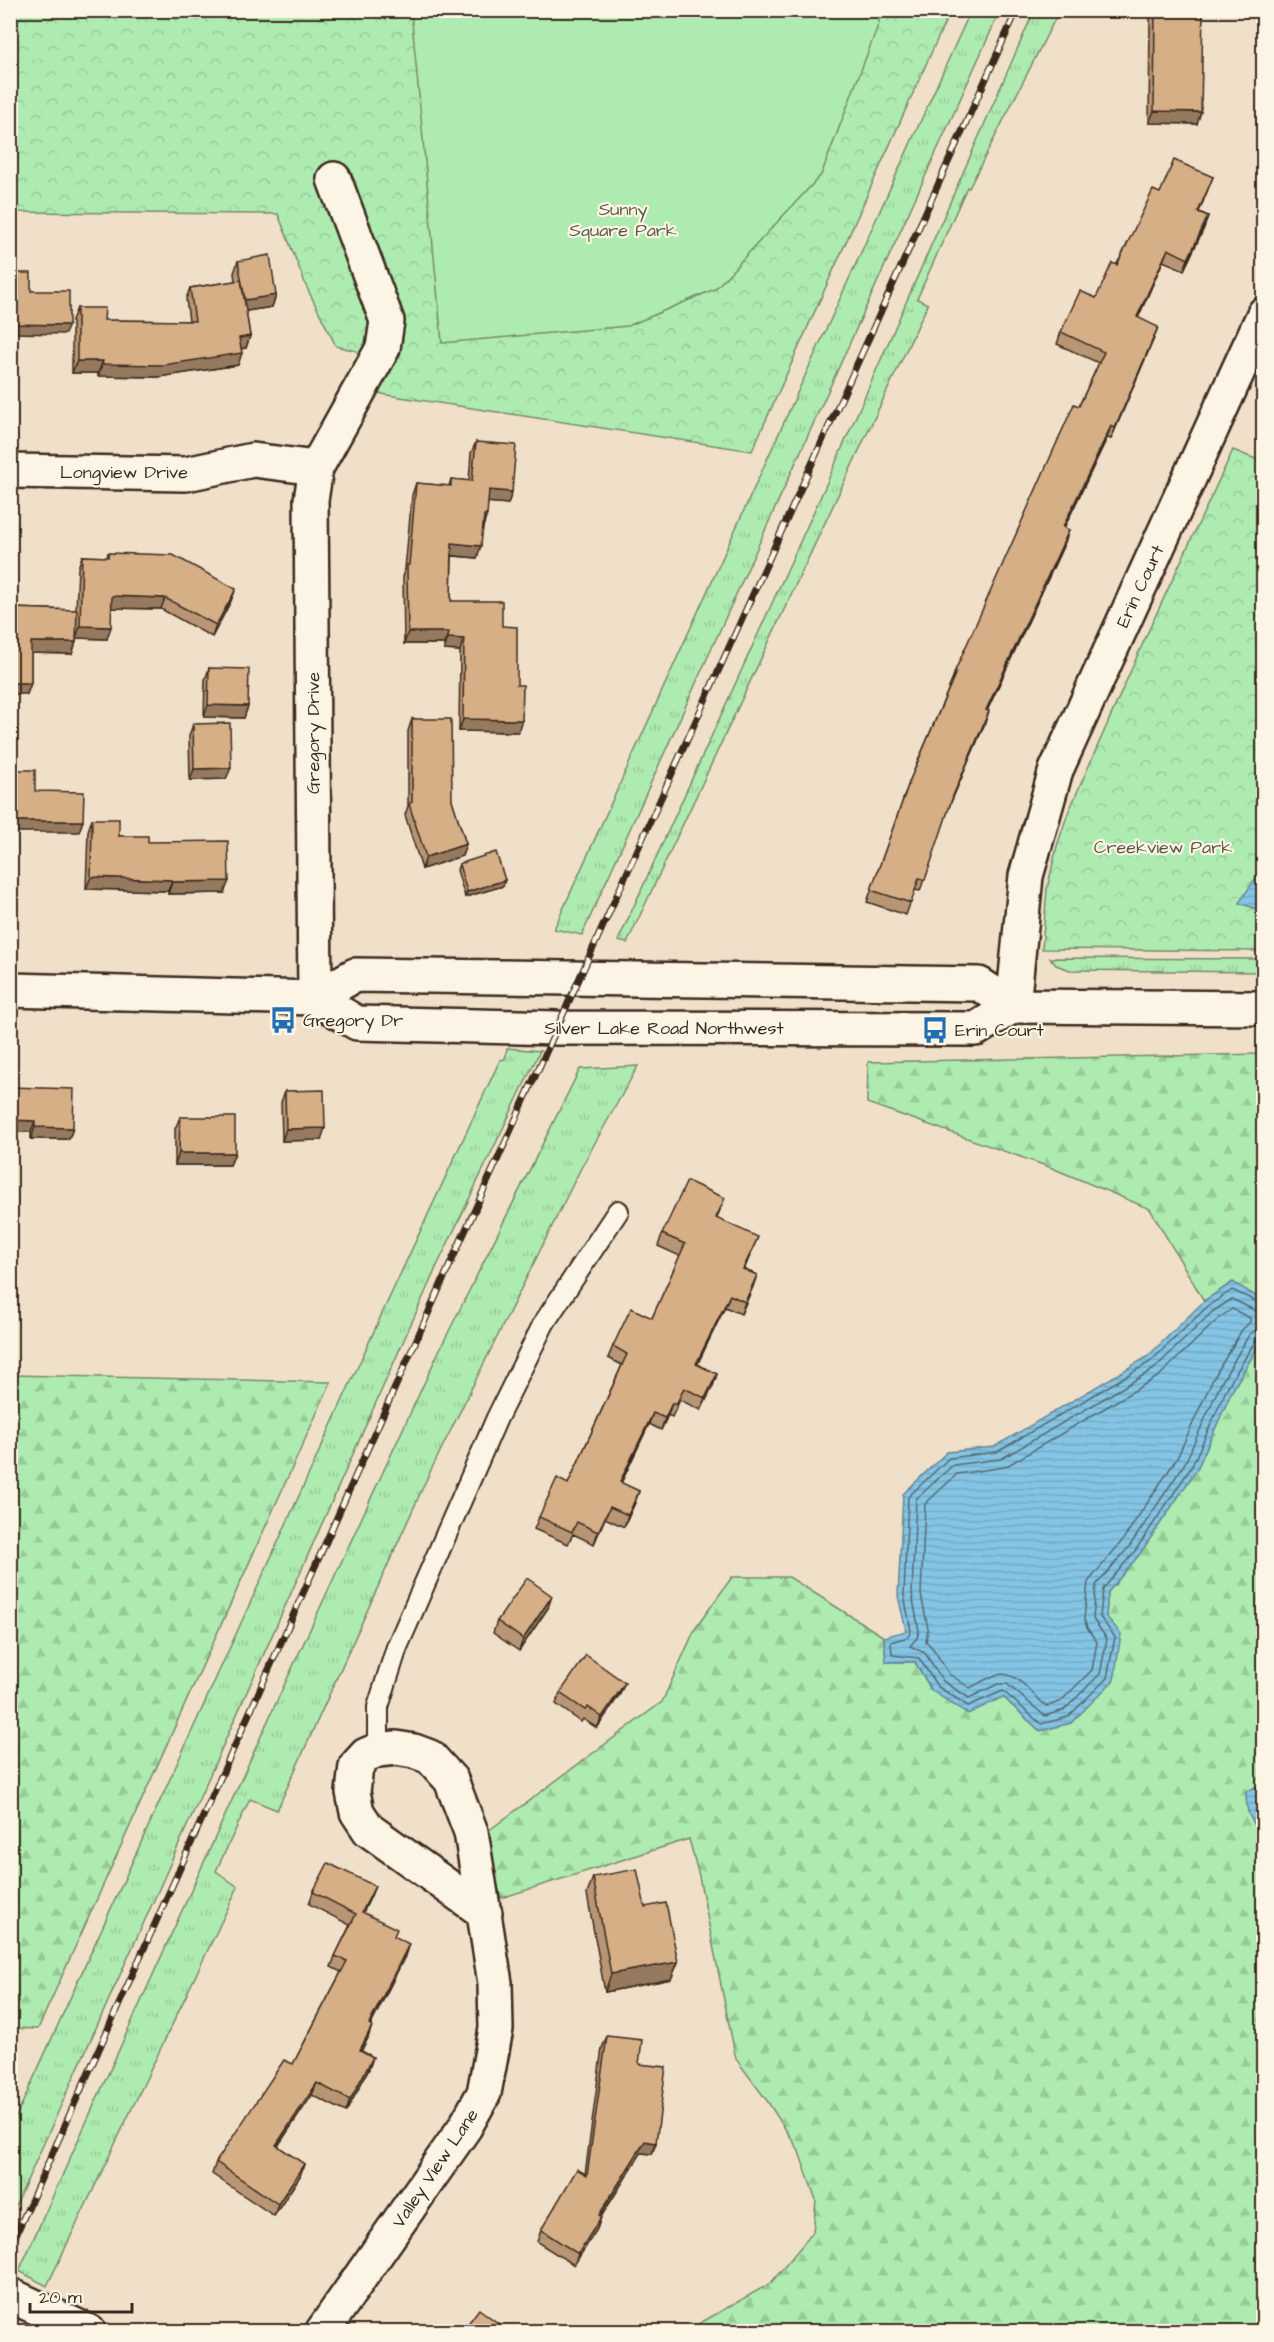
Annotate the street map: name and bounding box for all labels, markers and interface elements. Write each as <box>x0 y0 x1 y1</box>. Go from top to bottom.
park label: Sunny Square Park <box>569 197 677 243</box>
street label: Longview Drive <box>60 460 188 486</box>
street label: Erin Court <box>1110 540 1171 632</box>
street label: Gregory Drive <box>301 672 327 794</box>
park label: Creekview Park <box>1094 835 1232 860</box>
bus stop icon: Gregory Dr <box>268 1005 298 1035</box>
place label: Gregory Dr <box>303 1008 403 1034</box>
bus stop icon: Erin Court <box>920 1015 950 1045</box>
street label: Silver Lake Road Northwest <box>544 1016 785 1041</box>
place label: Erin Court <box>955 1018 1044 1043</box>
street label: Valley View Lane <box>386 2104 486 2233</box>
scale bar <box>30 2276 132 2314</box>
text: 20 m <box>39 2285 82 2310</box>

